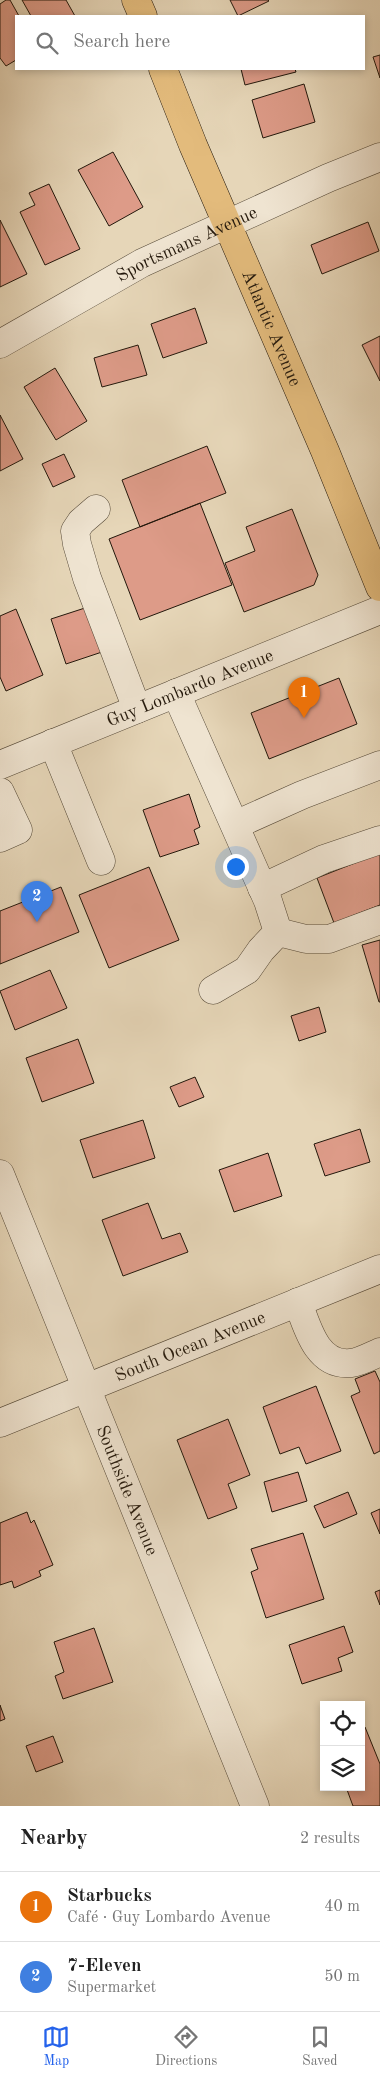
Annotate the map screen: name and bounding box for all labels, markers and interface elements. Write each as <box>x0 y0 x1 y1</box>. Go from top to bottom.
search box <box>15 15 365 70</box>
icon: search <box>33 29 61 57</box>
text: Search here <box>73 33 170 52</box>
street label: Sportsmans Avenue <box>113 204 260 286</box>
street label: Atlantic Avenue <box>238 267 304 389</box>
street label: Guy Lombardo Avenue <box>104 646 276 731</box>
pin: 1 <box>288 677 320 718</box>
your location <box>223 854 249 880</box>
pin: 2 <box>21 881 53 922</box>
street label: South Ocean Avenue <box>113 1308 268 1385</box>
street label: Southside Avenue <box>92 1423 161 1558</box>
map controls <box>320 1701 365 1791</box>
button: locate <box>320 1701 365 1746</box>
button: layers <box>320 1746 365 1791</box>
text: Nearby <box>20 1828 88 1849</box>
text: 2 results <box>300 1831 360 1847</box>
text: Starbucks <box>67 1887 152 1906</box>
text: 1 <box>31 1899 41 1915</box>
text: 40 m <box>324 1899 360 1915</box>
text: Café · Guy Lombardo Avenue <box>67 1910 270 1926</box>
text: 7-Eleven <box>67 1957 142 1976</box>
text: 2 <box>31 1969 41 1985</box>
text: 50 m <box>324 1969 360 1985</box>
text: Supermarket <box>67 1980 156 1996</box>
tab: Map <box>42 2023 70 2070</box>
tab: Directions <box>155 2023 217 2070</box>
tab: Saved <box>302 2023 338 2070</box>

